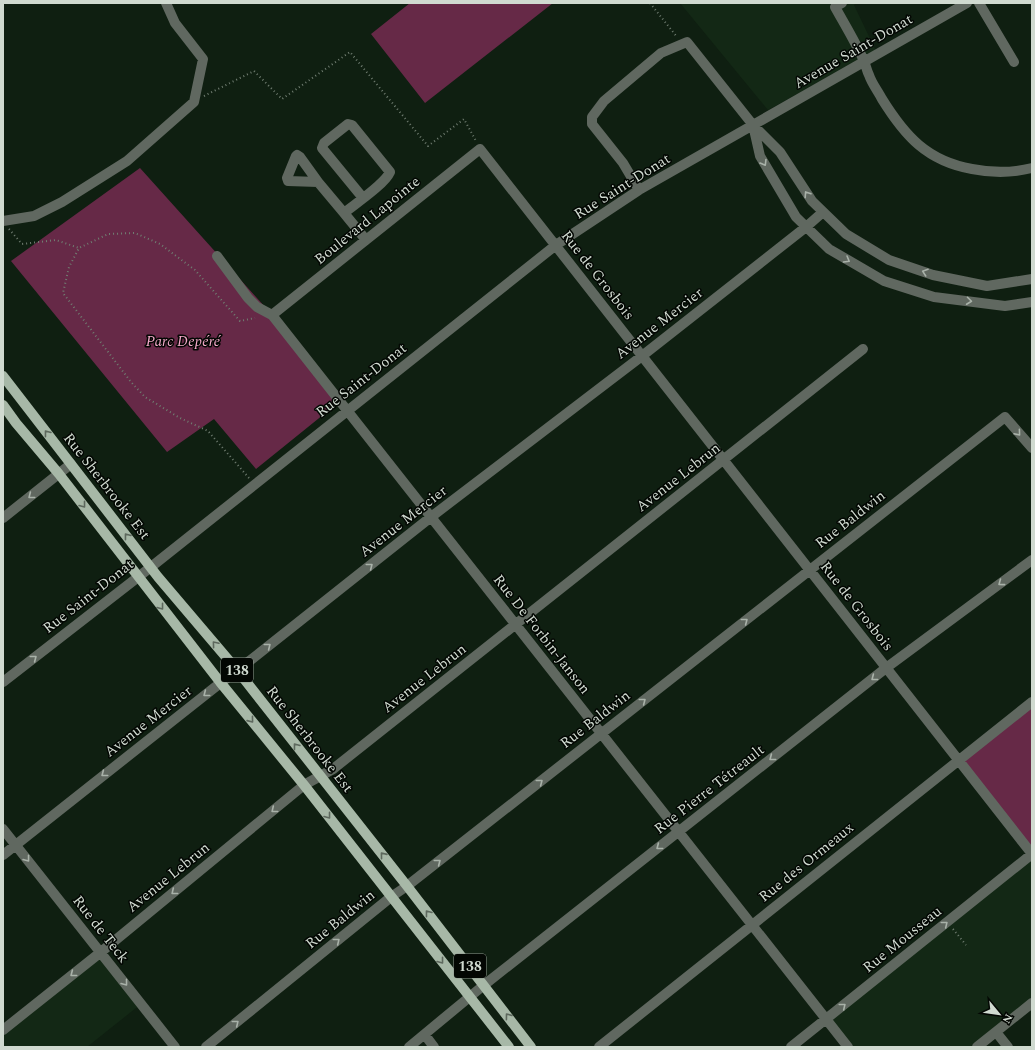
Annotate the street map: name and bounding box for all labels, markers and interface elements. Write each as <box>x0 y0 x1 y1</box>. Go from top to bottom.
street label: Avenue Saint-Donat <box>789 8 917 95</box>
street label: Rue Saint-Donat <box>570 148 675 225</box>
one-way arrow <box>759 159 766 166</box>
street label: Boulevard Lapointe <box>309 170 425 270</box>
one-way arrow <box>804 191 812 198</box>
street label: Rue de Grosbois <box>555 226 640 325</box>
one-way arrow <box>843 255 850 262</box>
one-way arrow <box>922 268 929 277</box>
street label: Avenue Mercier <box>610 282 708 365</box>
one-way arrow <box>965 296 972 305</box>
park label: Parc Depéré <box>146 330 222 353</box>
street label: Rue Saint-Donat <box>311 337 412 423</box>
street label: Rue Sherbrooke Est <box>57 428 156 545</box>
one-way arrow <box>1014 428 1021 435</box>
one-way arrow <box>45 431 52 438</box>
street label: Avenue Lebrun <box>631 437 726 518</box>
street label: Avenue Mercier <box>354 480 452 563</box>
street label: Rue Baldwin <box>810 484 891 554</box>
one-way arrow <box>29 491 36 498</box>
one-way arrow <box>78 501 86 508</box>
one-way arrow <box>125 533 132 540</box>
street label: Rue Saint-Donat <box>38 553 139 639</box>
street label: Rue de Grosbois <box>814 557 899 656</box>
one-way arrow <box>366 563 373 570</box>
street label: Rue De Forbin-Janson <box>487 569 596 700</box>
one-way arrow <box>998 578 1005 585</box>
one-way arrow <box>157 603 164 610</box>
one-way arrow <box>740 618 747 625</box>
street label: Avenue Lebrun <box>377 638 472 719</box>
one-way arrow <box>213 641 220 649</box>
one-way arrow <box>264 644 271 651</box>
one-way arrow <box>29 655 36 662</box>
road number: 138 <box>221 658 253 682</box>
one-way arrow <box>871 673 878 680</box>
street label: Avenue Mercier <box>99 680 197 763</box>
street label: Rue Sherbrooke Est <box>260 681 359 798</box>
street label: Rue Baldwin <box>555 684 636 754</box>
one-way arrow <box>204 689 211 696</box>
one-way arrow <box>638 699 645 706</box>
one-way arrow <box>246 715 253 722</box>
street label: Rue Pierre Tétreault <box>649 739 769 840</box>
one-way arrow <box>294 743 301 750</box>
one-way arrow <box>769 753 776 760</box>
one-way arrow <box>102 770 109 777</box>
one-way arrow <box>536 779 543 786</box>
one-way arrow <box>272 805 279 812</box>
one-way arrow <box>324 811 331 818</box>
street label: Rue des Ormeaux <box>754 816 859 908</box>
street label: Avenue Lebrun <box>122 836 215 918</box>
one-way arrow <box>656 843 663 850</box>
one-way arrow <box>381 853 388 860</box>
one-way arrow <box>23 855 30 862</box>
one-way arrow <box>434 860 441 867</box>
street label: Rue Baldwin <box>300 884 380 955</box>
one-way arrow <box>171 888 179 895</box>
street label: Rue de Teck <box>67 890 135 968</box>
street label: Rue Mousseau <box>858 900 947 979</box>
one-way arrow <box>426 911 433 918</box>
one-way arrow <box>940 922 947 929</box>
one-way arrow <box>333 939 340 946</box>
road number: 138 <box>454 954 486 978</box>
one-way arrow <box>436 957 444 964</box>
one-way arrow <box>71 970 78 977</box>
one-way arrow <box>120 979 127 986</box>
north arrow <box>979 994 1019 1034</box>
one-way arrow <box>839 1003 846 1010</box>
text: N <box>998 1011 1017 1027</box>
one-way arrow <box>505 1013 512 1020</box>
one-way arrow <box>231 1020 238 1027</box>

